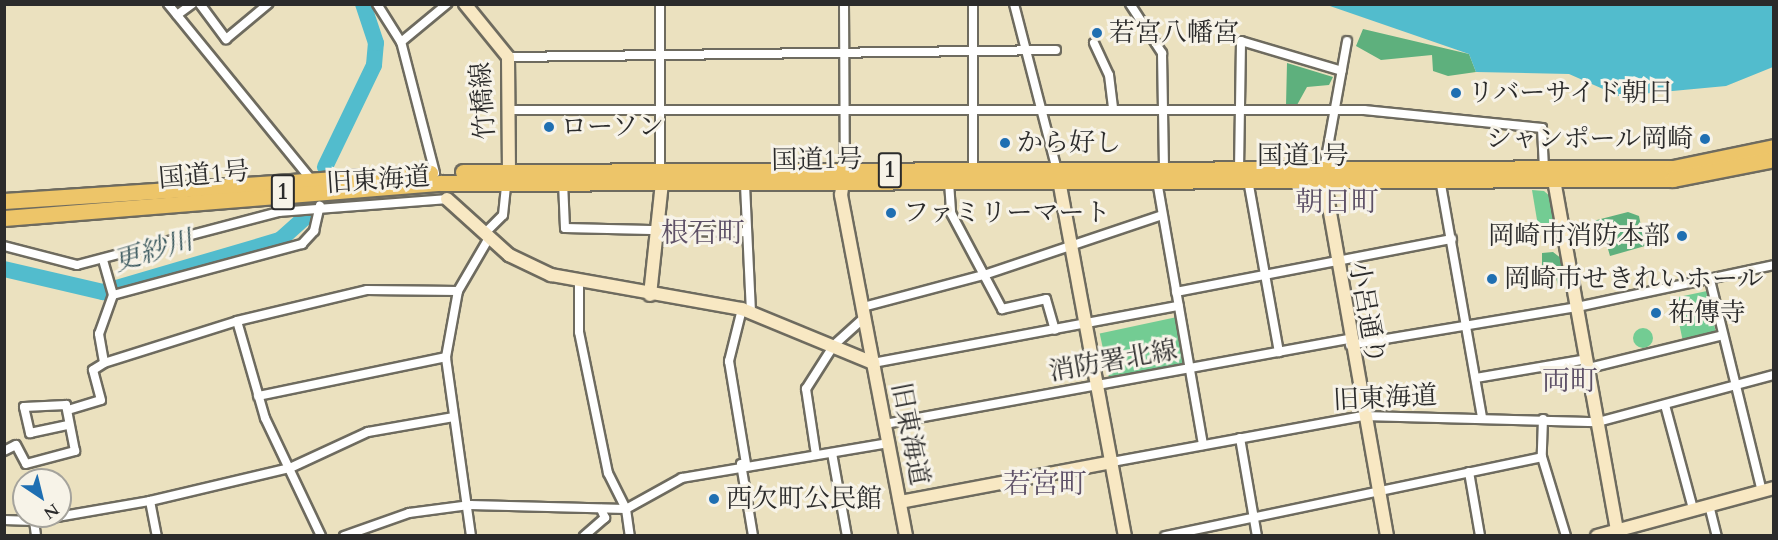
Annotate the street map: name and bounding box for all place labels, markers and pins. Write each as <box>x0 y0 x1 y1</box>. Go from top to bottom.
place label: 若宮八幡宮 <box>1109 17 1239 49</box>
marker: 若宮八幡宮 <box>1090 26 1104 40</box>
place label: リバーサイド朝日 <box>1468 77 1676 109</box>
marker: リバーサイド朝日 <box>1449 86 1463 100</box>
place label: ローソン <box>561 111 665 143</box>
marker: ローソン <box>542 120 556 134</box>
place label: シャンポール岡崎 <box>1485 123 1693 155</box>
place label: から好し <box>1017 127 1121 159</box>
marker: シャンポール岡崎 <box>1698 132 1712 146</box>
marker: から好し <box>998 136 1012 150</box>
place label: ファミリーマート <box>903 197 1111 229</box>
marker: ファミリーマート <box>884 206 898 220</box>
place label: 岡崎市消防本部 <box>1488 220 1670 252</box>
marker: 岡崎市消防本部 <box>1675 229 1689 243</box>
place label: 岡崎市せきれいホール <box>1504 263 1764 295</box>
marker: 岡崎市せきれいホール <box>1485 272 1499 286</box>
place label: 祐傳寺 <box>1668 297 1746 329</box>
marker: 祐傳寺 <box>1649 306 1663 320</box>
place label: 西欠町公民館 <box>726 483 882 515</box>
marker: 西欠町公民館 <box>707 492 721 506</box>

